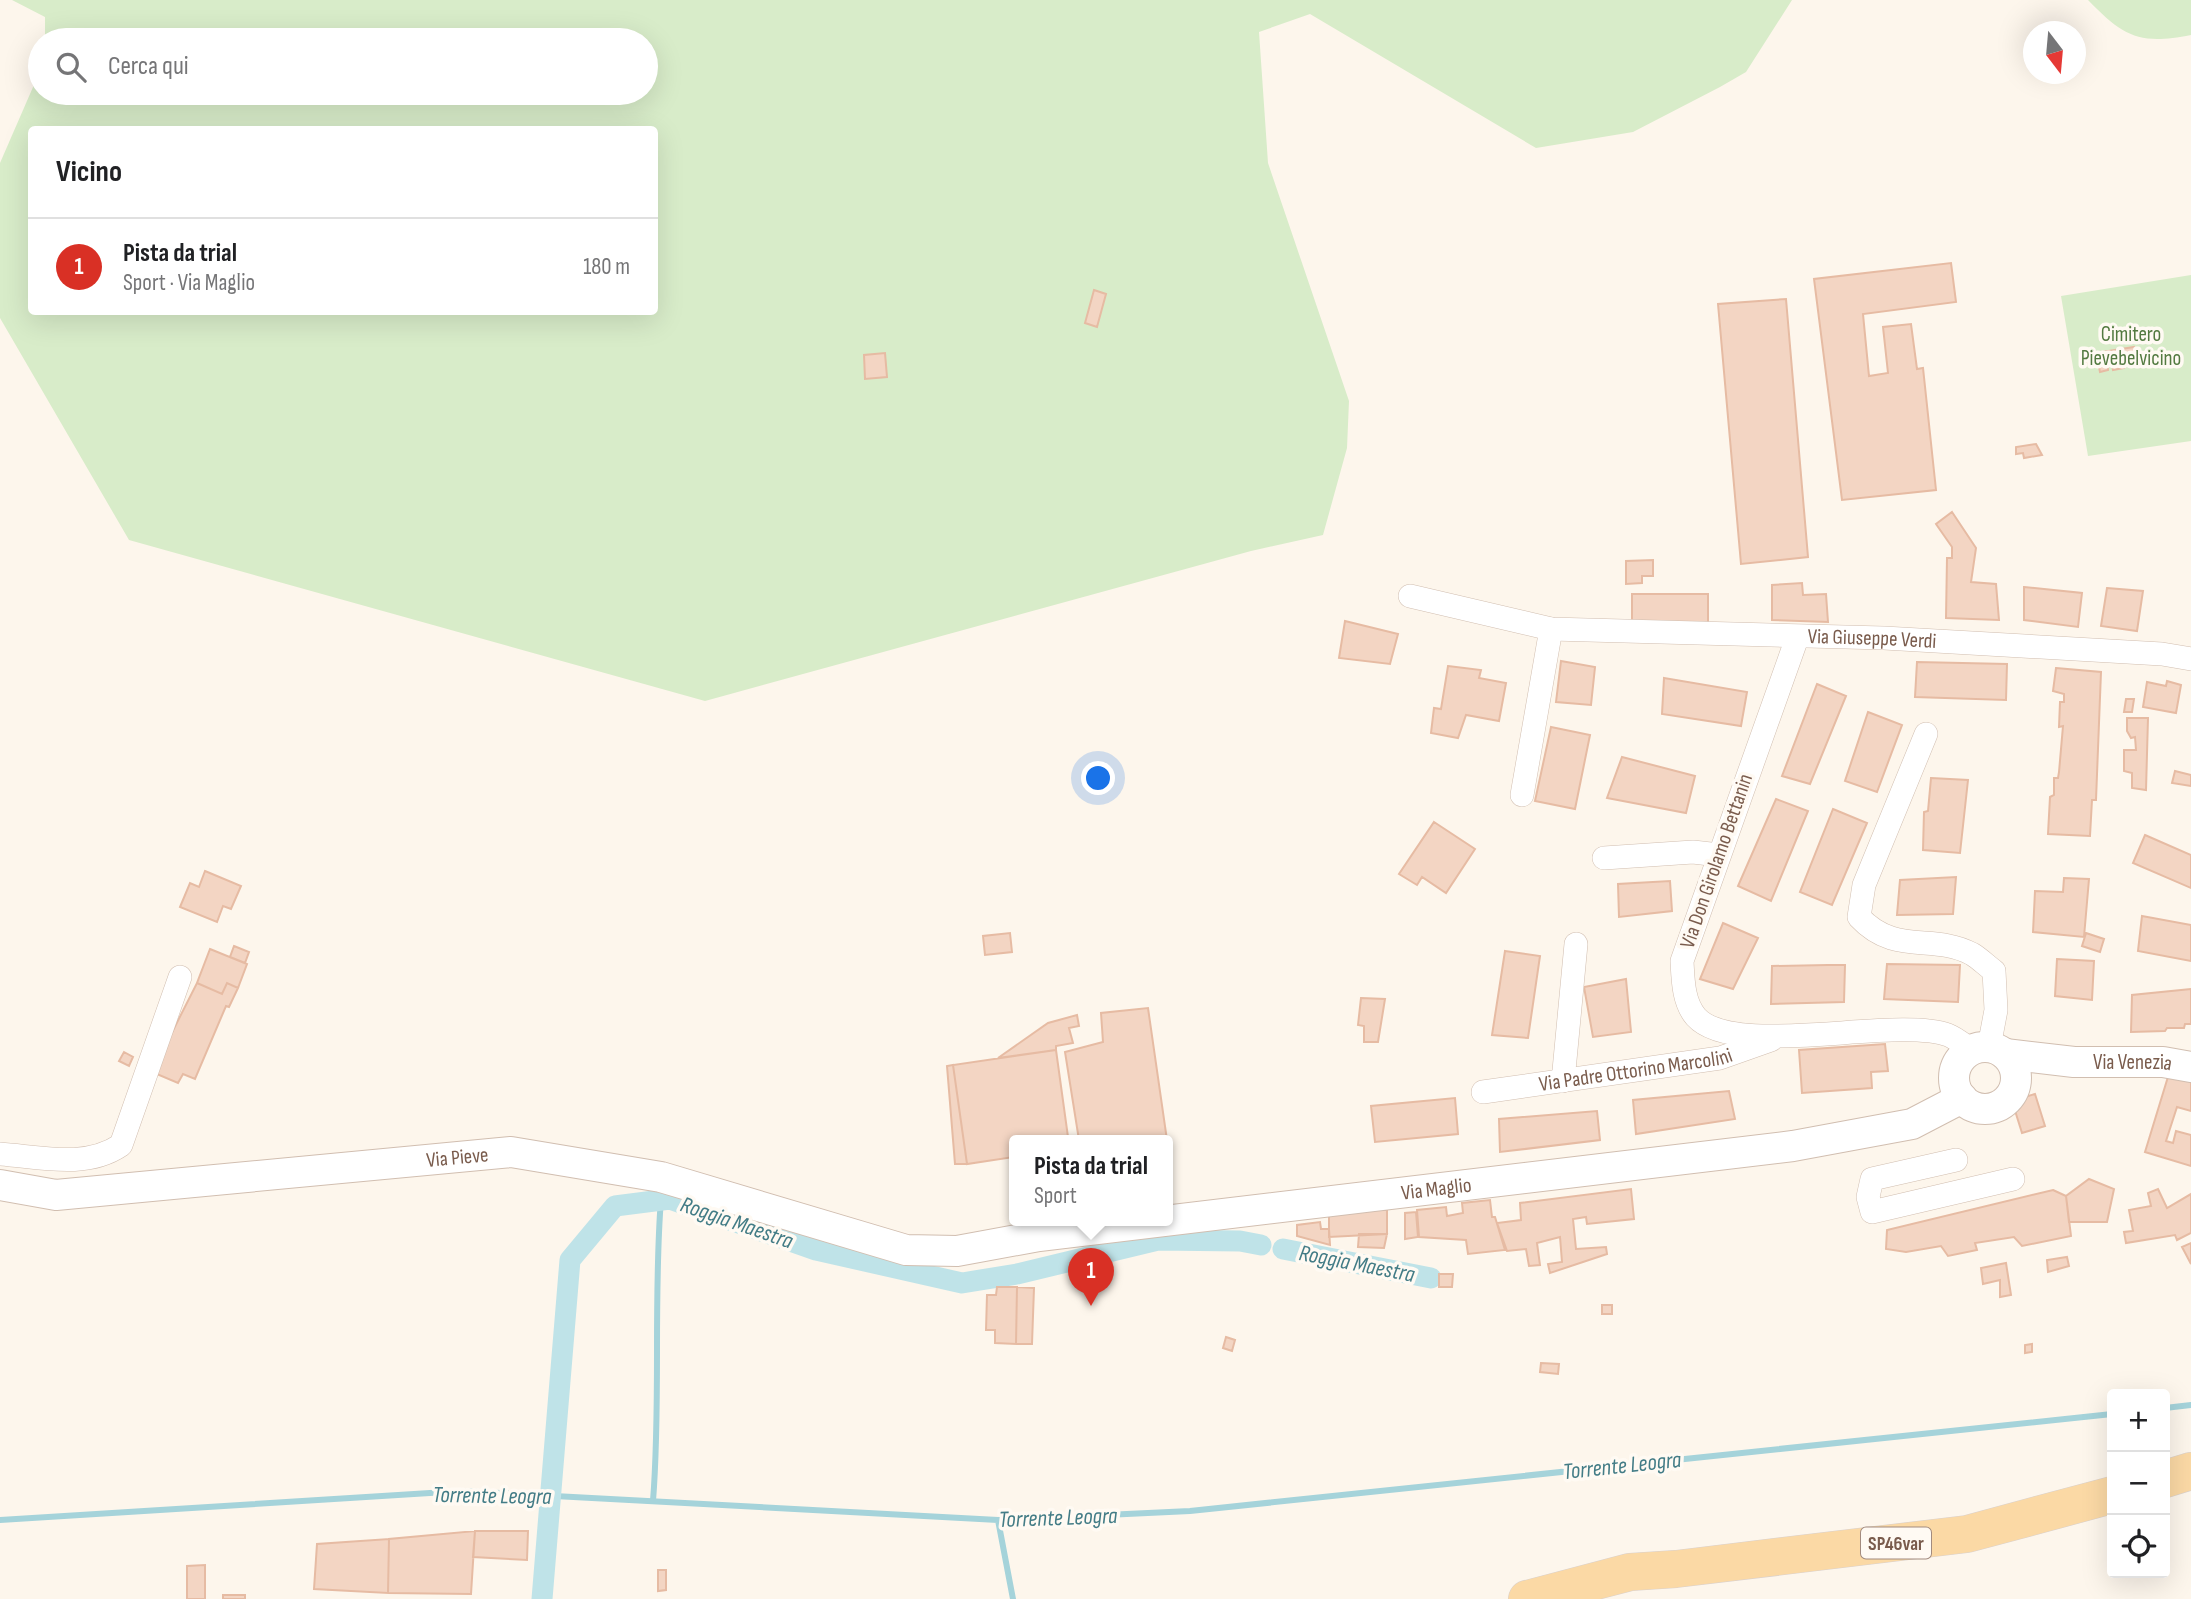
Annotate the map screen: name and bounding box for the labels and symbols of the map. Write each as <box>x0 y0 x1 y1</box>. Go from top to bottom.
north arrow <box>2023 21 2086 84</box>
park label: Cimitero Pievebelvicino <box>2081 322 2181 371</box>
street label: Via Giuseppe Verdi <box>1807 624 1937 654</box>
your location <box>1081 761 1115 795</box>
street label: Via Don Girolamo Bettanin <box>1675 771 1758 952</box>
street label: Via Padre Ottorino Marcolini <box>1537 1043 1736 1097</box>
street label: Via Venezia <box>2093 1050 2174 1076</box>
street label: Via Pieve <box>425 1142 490 1173</box>
street label: Via Maglio <box>1400 1172 1473 1206</box>
water label: Roggia Maestra <box>677 1191 797 1256</box>
water label: Roggia Maestra <box>1297 1239 1418 1289</box>
pin: 1 <box>1068 1248 1114 1306</box>
water label: Torrente Leogra <box>1562 1446 1683 1486</box>
water label: Torrente Leogra <box>432 1481 552 1511</box>
water label: Torrente Leogra <box>998 1502 1119 1534</box>
road number: SP46var <box>1861 1527 1931 1558</box>

